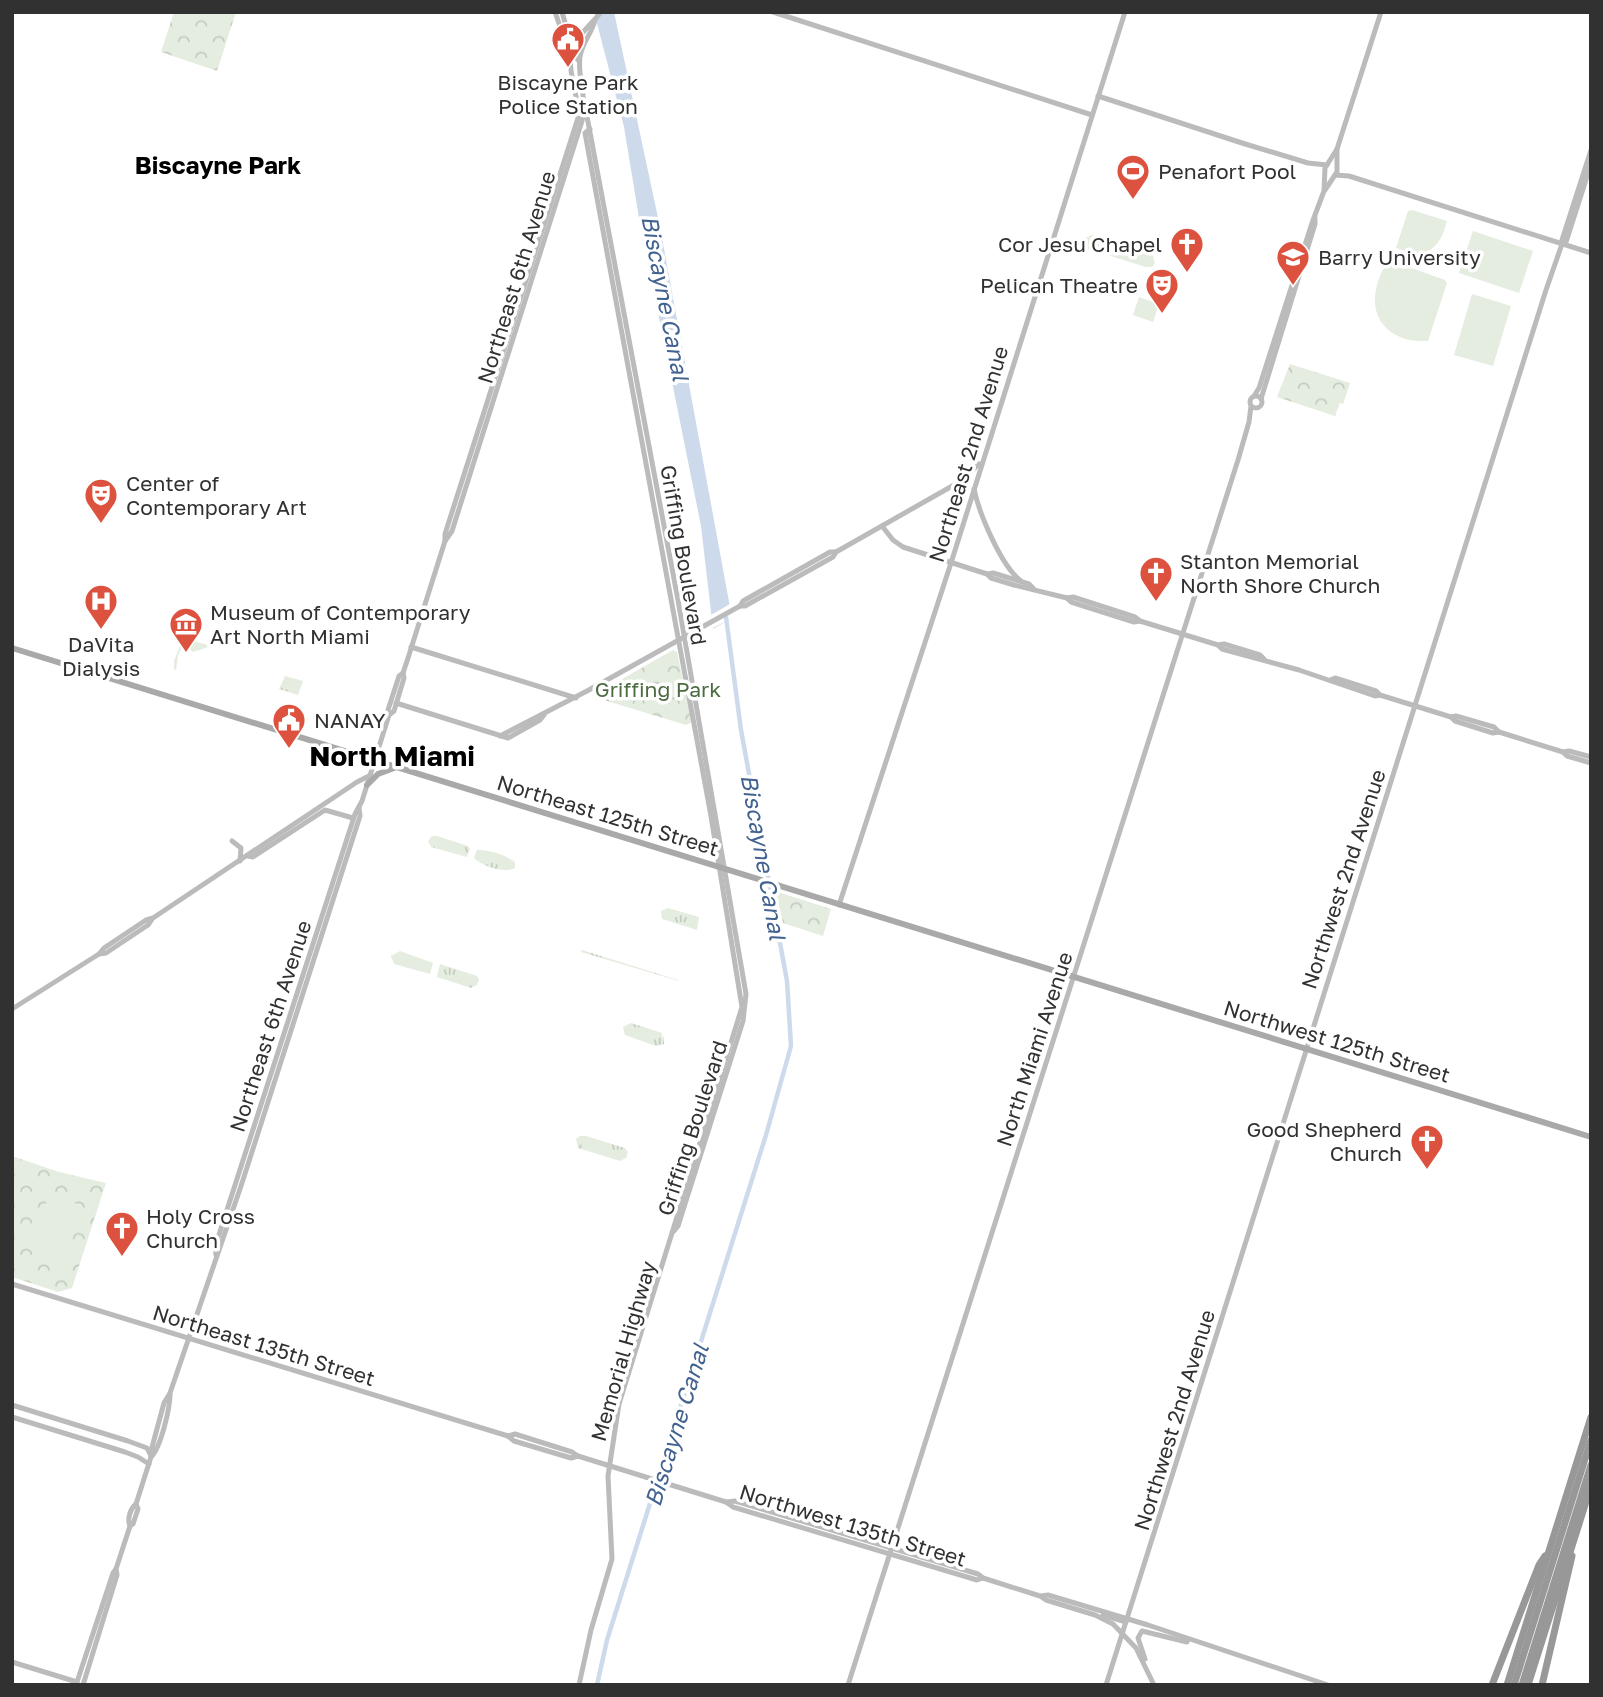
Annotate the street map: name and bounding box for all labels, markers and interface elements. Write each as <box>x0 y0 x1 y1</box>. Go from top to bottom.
public building icon: Biscayne Park Police Station <box>549 20 587 69</box>
place label: Biscayne Park Police Station <box>497 69 639 119</box>
district label: Biscayne Park <box>135 150 301 179</box>
sports icon: Penafort Pool <box>1114 152 1152 201</box>
place label: Penafort Pool <box>1158 158 1296 184</box>
street label: Northeast 6th Avenue <box>471 168 561 386</box>
water label: Biscayne Canal <box>636 213 696 385</box>
church icon: Cor Jesu Chapel <box>1168 225 1206 274</box>
place label: Cor Jesu Chapel <box>998 231 1162 257</box>
school or university icon: Barry University <box>1274 238 1312 287</box>
place label: Barry University <box>1318 244 1481 270</box>
theatre icon: Pelican Theatre <box>1143 266 1181 315</box>
place label: Pelican Theatre <box>980 272 1138 298</box>
street label: Northeast 2nd Avenue <box>923 343 1013 565</box>
street label: Griffing Boulevard <box>655 463 713 647</box>
place label: Center of Contemporary Art <box>126 470 307 520</box>
theatre icon: Center of Contemporary Art <box>82 476 120 525</box>
place label: Stanton Memorial North Shore Church <box>1180 548 1380 598</box>
church icon: Stanton Memorial North Shore Church <box>1137 554 1175 603</box>
hospital icon: DaVita Dialysis <box>82 582 120 631</box>
place label: Museum of Contemporary Art North Miami <box>210 599 471 649</box>
museum icon: Museum of Contemporary Art North Miami <box>167 605 205 654</box>
place label: DaVita Dialysis <box>62 631 140 681</box>
park label: Griffing Park <box>595 676 721 702</box>
public building icon: NANAY <box>270 701 308 750</box>
place label: NANAY <box>314 707 386 733</box>
district label: North Miami <box>309 739 475 772</box>
street label: Northwest 2nd Avenue <box>1295 766 1391 992</box>
street label: Northeast 125th Street <box>494 769 722 861</box>
water label: Biscayne Canal <box>736 772 793 944</box>
street label: Northeast 6th Avenue <box>224 917 316 1135</box>
street label: North Miami Avenue <box>990 949 1078 1149</box>
street label: Northwest 125th Street <box>1221 994 1453 1088</box>
street label: Griffing Boulevard <box>651 1037 733 1219</box>
place label: Good Shepherd Church <box>1246 1116 1402 1166</box>
church icon: Good Shepherd Church <box>1408 1122 1446 1171</box>
place label: Holy Cross Church <box>146 1203 255 1253</box>
church icon: Holy Cross Church <box>103 1209 141 1258</box>
street label: Memorial Highway <box>585 1258 661 1444</box>
street label: Northeast 135th Street <box>150 1299 378 1391</box>
street label: Northwest 2nd Avenue <box>1128 1306 1220 1534</box>
water label: Biscayne Canal <box>638 1339 714 1509</box>
street label: Northwest 135th Street <box>737 1478 969 1572</box>

